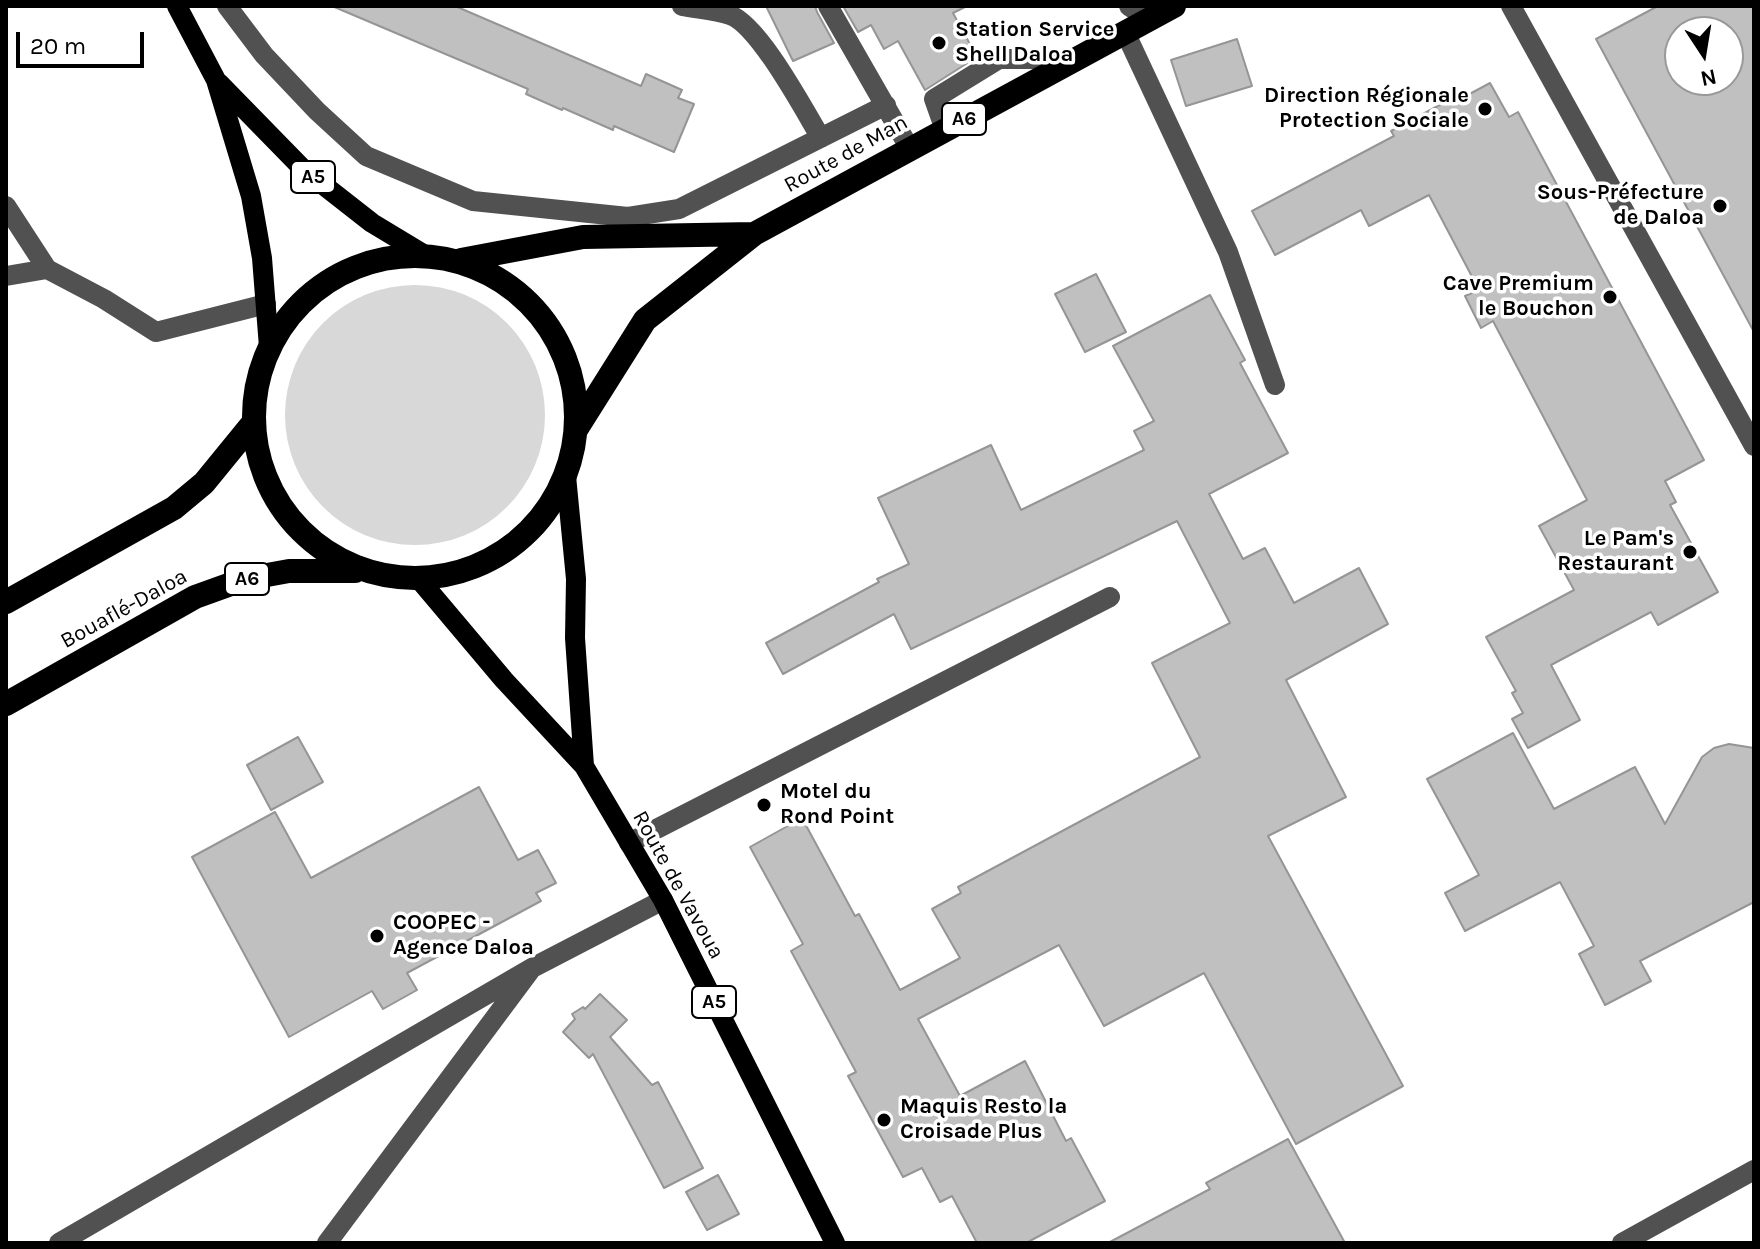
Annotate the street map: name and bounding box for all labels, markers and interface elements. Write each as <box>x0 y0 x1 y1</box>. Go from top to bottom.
scale bar <box>20 16 148 66</box>
north arrow <box>1664 16 1744 96</box>
place label: Station Service Shell Daloa <box>955 17 1114 68</box>
text: 20 m <box>30 32 86 60</box>
marker: Station Service Shell Daloa <box>930 34 948 52</box>
text: N <box>1698 63 1719 92</box>
place label: Direction Régionale Protection Sociale <box>1264 83 1469 134</box>
marker: Direction Régionale Protection Sociale <box>1476 100 1494 118</box>
road number: A6 <box>942 103 986 135</box>
street label: Route de Man <box>780 109 912 199</box>
road number: A5 <box>291 161 335 193</box>
place label: Sous-Préfecture de Daloa <box>1537 180 1704 232</box>
marker: Sous-Préfecture de Daloa <box>1711 197 1729 215</box>
place label: Cave Premium le Bouchon <box>1443 271 1594 322</box>
marker: Cave Premium le Bouchon <box>1601 288 1619 306</box>
place label: Le Pam's Restaurant <box>1557 526 1674 578</box>
marker: Le Pam's Restaurant <box>1681 543 1699 561</box>
street label: Bouaflé-Daloa <box>56 563 192 655</box>
road number: A6 <box>225 563 269 595</box>
place label: Motel du Rond Point <box>780 779 894 830</box>
marker: Motel du Rond Point <box>755 796 773 814</box>
street label: Route de Vavoua <box>626 806 730 964</box>
place label: COOPEC - Agence Daloa <box>393 910 534 962</box>
marker: COOPEC - Agence Daloa <box>368 927 386 945</box>
road number: A5 <box>692 986 736 1018</box>
place label: Maquis Resto la Croisade Plus <box>900 1094 1067 1146</box>
marker: Maquis Resto la Croisade Plus <box>875 1111 893 1129</box>

